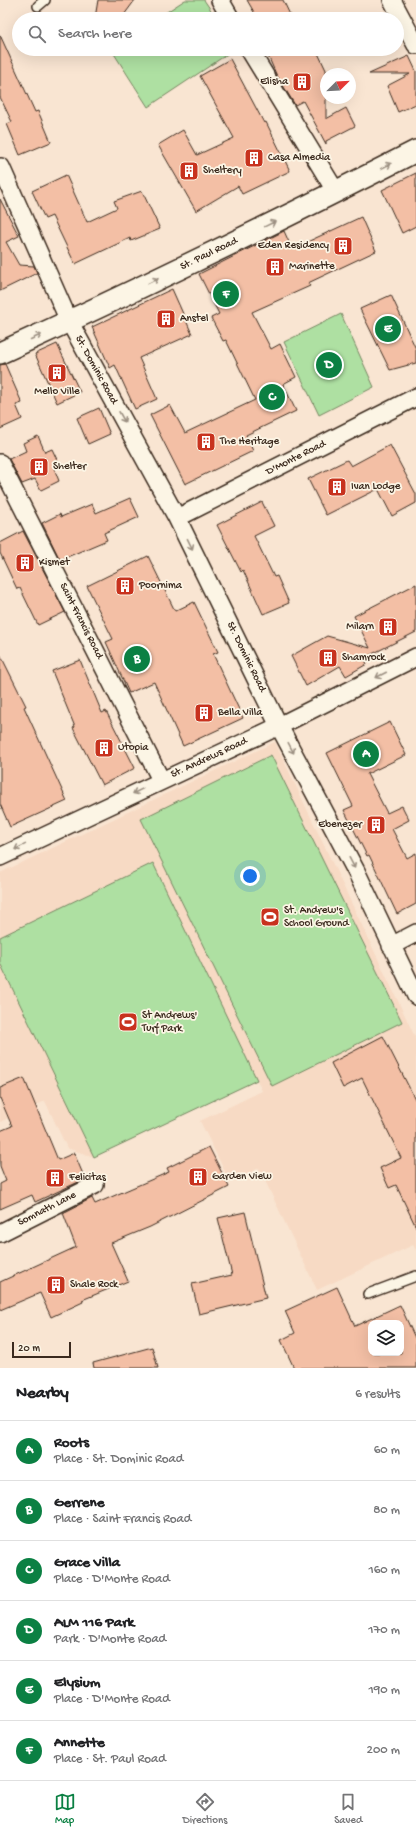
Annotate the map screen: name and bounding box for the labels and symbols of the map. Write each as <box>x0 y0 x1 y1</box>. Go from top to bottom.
north arrow <box>320 68 356 104</box>
building icon: Elisha <box>291 71 313 93</box>
place label: Elisha <box>260 76 289 88</box>
building icon: Casa Almedia <box>243 147 265 169</box>
place label: Casa Almedia <box>268 152 331 164</box>
building icon: Sheltery <box>178 160 200 182</box>
one-way arrow <box>380 162 392 169</box>
place label: Sheltery <box>203 165 242 177</box>
one-way arrow <box>264 220 276 227</box>
street label: St. Paul Road <box>178 234 241 273</box>
building icon: Eden Residency <box>332 235 354 257</box>
place label: Eden Residency <box>258 240 330 252</box>
building icon: Marinette <box>264 256 286 278</box>
place label: Marinette <box>289 261 335 273</box>
one-way arrow <box>147 277 159 284</box>
pin: F <box>213 279 239 309</box>
building icon: Anstel <box>155 308 177 330</box>
place label: Anstel <box>180 313 209 325</box>
pin: E <box>375 314 401 344</box>
one-way arrow <box>29 333 41 340</box>
street label: St. Dominic Road <box>72 334 121 408</box>
pin: D <box>316 350 342 380</box>
building icon: Mello Ville <box>46 362 68 384</box>
pin: C <box>259 382 285 412</box>
place label: Mello Ville <box>34 386 80 398</box>
one-way arrow <box>118 411 126 423</box>
building icon: The Heritage <box>195 431 217 453</box>
place label: The Heritage <box>219 436 280 448</box>
street label: D'Monte Road <box>263 437 329 479</box>
building icon: Shelter <box>28 456 50 478</box>
place label: Shelter <box>53 461 87 473</box>
building icon: Ivan Lodge <box>326 476 348 498</box>
place label: Ivan Lodge <box>351 481 401 493</box>
one-way arrow <box>187 538 194 550</box>
building icon: Kismet <box>14 552 36 574</box>
place label: Kismet <box>39 557 71 569</box>
building icon: Poornima <box>114 575 136 597</box>
place label: Poornima <box>138 580 183 592</box>
street label: Saint Francis Road <box>57 581 106 662</box>
building icon: Milarn <box>377 616 399 638</box>
street label: St. Dominic Road <box>224 620 269 695</box>
place label: Milarn <box>346 621 375 633</box>
pin: B <box>124 644 150 674</box>
building icon: Shamrock <box>317 647 339 669</box>
place label: Shamrock <box>342 652 386 664</box>
one-way arrow <box>375 671 387 679</box>
building icon: Bella Villa <box>193 702 215 724</box>
place label: Bella Villa <box>217 707 263 719</box>
street label: St. Andrews Road <box>169 734 250 781</box>
building icon: Utopia <box>93 737 115 759</box>
pin: A <box>353 739 379 769</box>
place label: Utopia <box>118 742 149 754</box>
one-way arrow <box>288 742 295 754</box>
one-way arrow <box>132 788 144 795</box>
building icon: Ebenezer <box>365 814 387 836</box>
place label: Ebenezer <box>318 819 363 831</box>
one-way arrow <box>15 844 27 851</box>
one-way arrow <box>348 857 356 869</box>
your location <box>240 866 260 886</box>
place label: St. Andrew's School Ground <box>284 905 350 930</box>
sports icon: St. Andrew's School Ground <box>259 906 281 928</box>
place label: St Andrews' Turf Park <box>141 1010 197 1035</box>
sports icon: St Andrews' Turf Park <box>117 1011 139 1033</box>
building icon: Garden View <box>187 1166 209 1188</box>
building icon: Felicitas <box>44 1167 66 1189</box>
place label: Garden View <box>212 1171 272 1183</box>
place label: Felicitas <box>68 1172 107 1184</box>
street label: Somnath Lane <box>16 1189 79 1229</box>
building icon: Shale Rock <box>45 1274 67 1296</box>
place label: Shale Rock <box>70 1279 119 1291</box>
scale bar <box>12 1340 71 1359</box>

